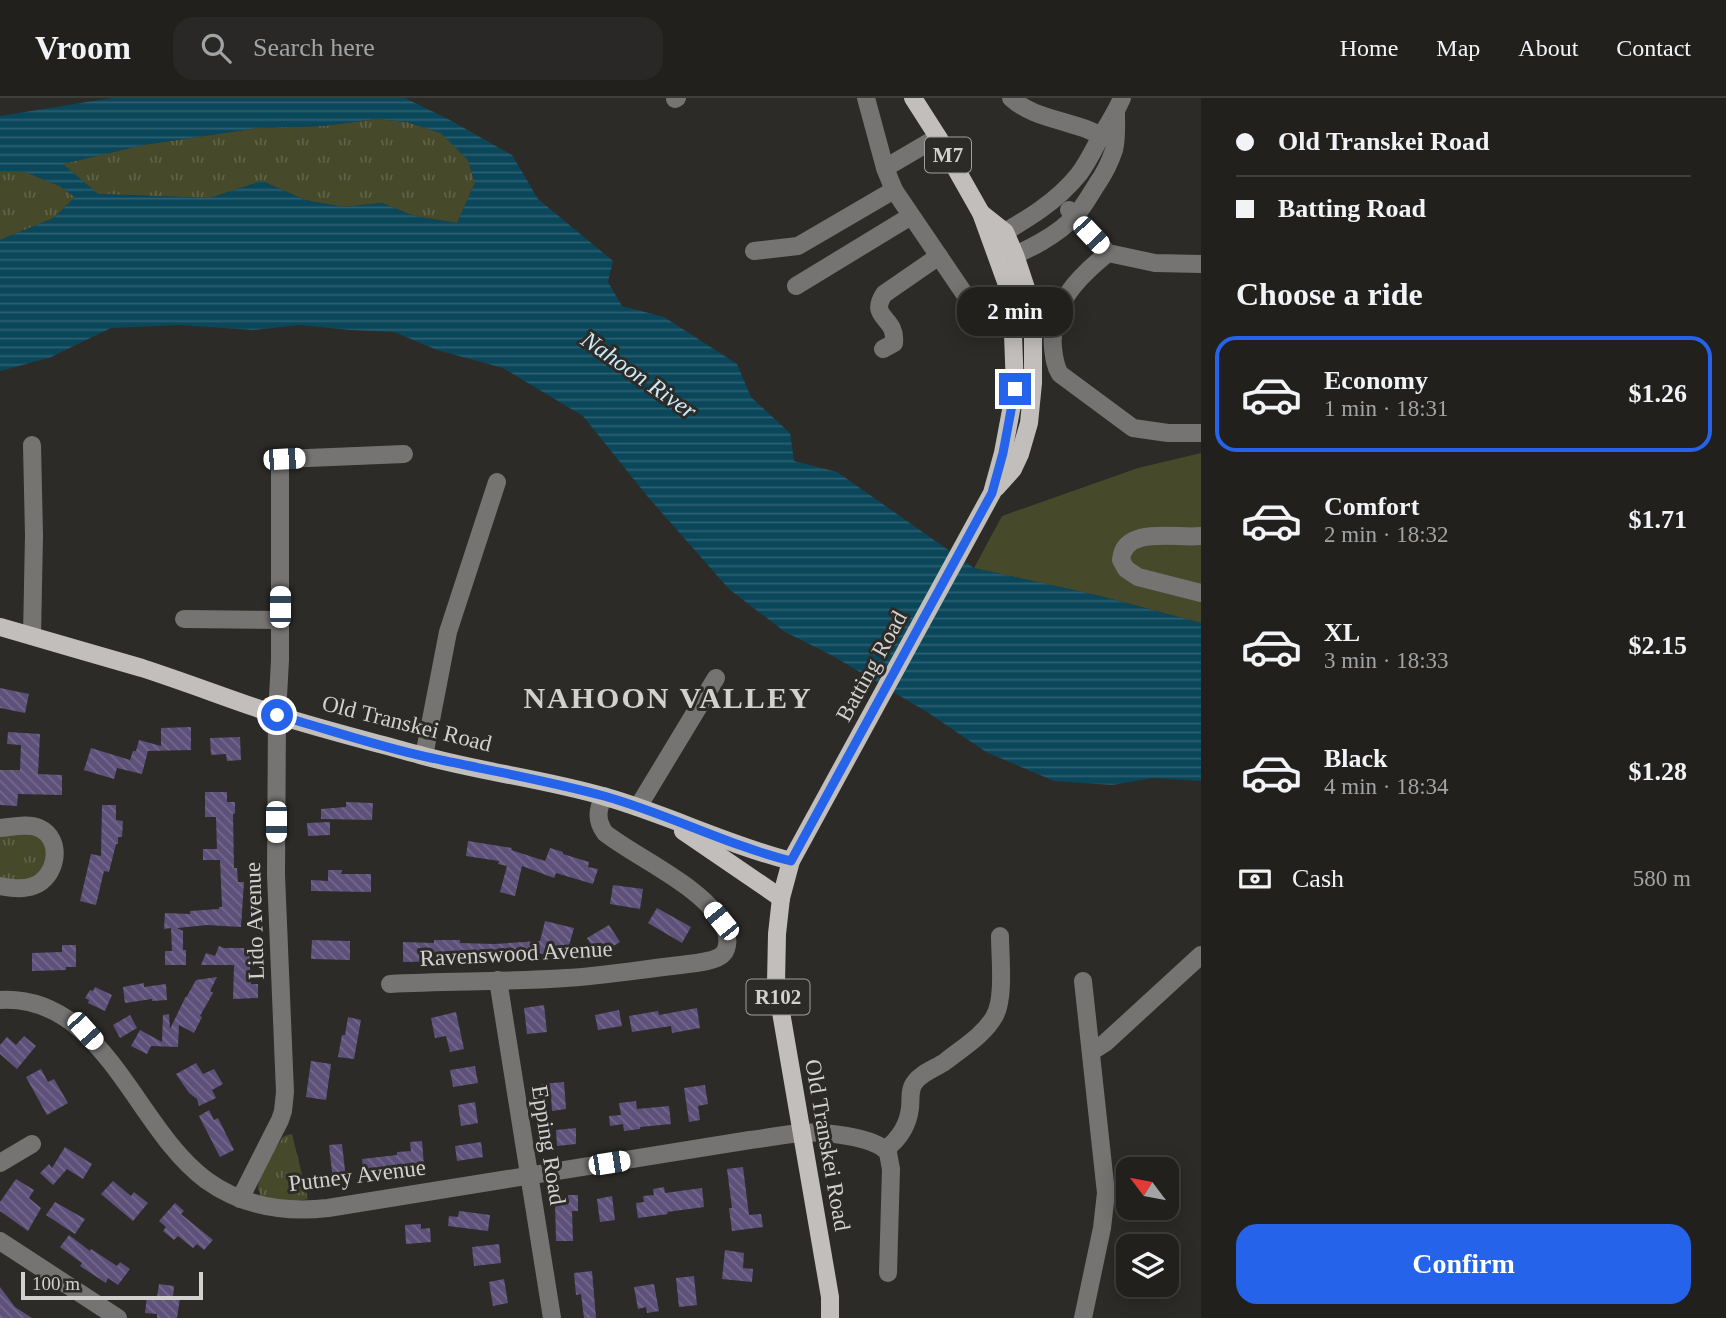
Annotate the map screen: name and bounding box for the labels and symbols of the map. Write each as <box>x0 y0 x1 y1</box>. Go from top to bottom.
road number: M7 <box>925 138 971 172</box>
car <box>1069 212 1114 258</box>
callout: 2 min <box>957 288 1073 336</box>
water label: Nahoon River <box>576 325 702 424</box>
route end <box>999 373 1031 405</box>
car <box>263 447 306 471</box>
car <box>270 586 291 628</box>
street label: Batting Road <box>831 606 912 726</box>
district label: NAHOON VALLEY <box>523 681 813 714</box>
street label: Old Transkei Road <box>320 690 495 757</box>
route start <box>261 699 293 731</box>
car <box>266 801 287 843</box>
street label: Lido Avenue <box>240 862 269 980</box>
car <box>700 898 743 944</box>
street label: Ravenswood Avenue <box>419 936 613 971</box>
road number: R102 <box>746 979 810 1014</box>
car <box>64 1008 107 1054</box>
street label: Old Transkei Road <box>800 1057 855 1233</box>
street label: Epping Road <box>527 1083 570 1207</box>
car <box>587 1149 632 1177</box>
street label: Putney Avenue <box>287 1155 427 1196</box>
north arrow <box>1116 1157 1180 1220</box>
scale bar <box>21 1269 203 1301</box>

